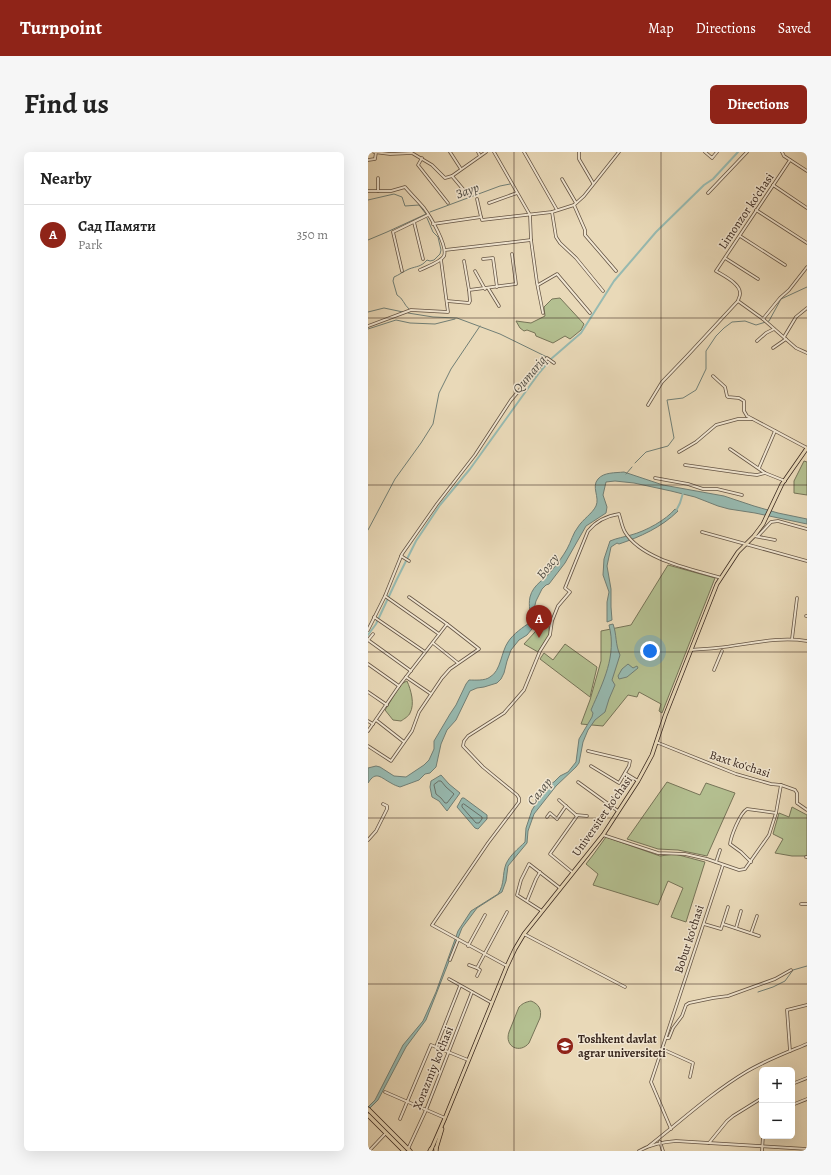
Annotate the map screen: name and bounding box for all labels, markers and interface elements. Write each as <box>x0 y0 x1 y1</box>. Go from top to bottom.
text: Turnpoint <box>20 15 102 41</box>
text: Map <box>648 19 674 38</box>
text: Directions <box>696 19 756 38</box>
text: Saved <box>778 19 811 38</box>
text: Find us <box>24 85 109 123</box>
button: Directions <box>710 85 807 124</box>
text: Nearby <box>40 167 91 190</box>
street label: Limonzor ko'chasi <box>715 170 777 252</box>
water label: Заур <box>453 178 481 203</box>
text: Сад Памяти <box>78 216 156 236</box>
text: A <box>49 226 57 243</box>
text: 350 m <box>297 226 328 243</box>
text: Park <box>78 236 102 253</box>
water label: Qumariq <box>509 352 550 397</box>
water label: Бозсу <box>532 550 563 582</box>
pin: A <box>526 605 552 638</box>
your location <box>640 641 660 661</box>
street label: Baxt ko'chasi <box>707 747 773 781</box>
street label: Universitet ko'chasi <box>568 772 636 860</box>
water label: Салар <box>523 774 556 809</box>
street label: Bobur ko'chasi <box>670 903 708 975</box>
street label: Xorazmiy ko'chasi <box>409 1024 457 1112</box>
place label: Toshkent davlat agrar universiteti <box>578 1031 666 1061</box>
school or university icon: Toshkent davlat agrar universiteti <box>555 1036 575 1056</box>
map controls <box>759 1067 795 1139</box>
button: + <box>759 1067 795 1103</box>
button: − <box>759 1103 795 1139</box>

